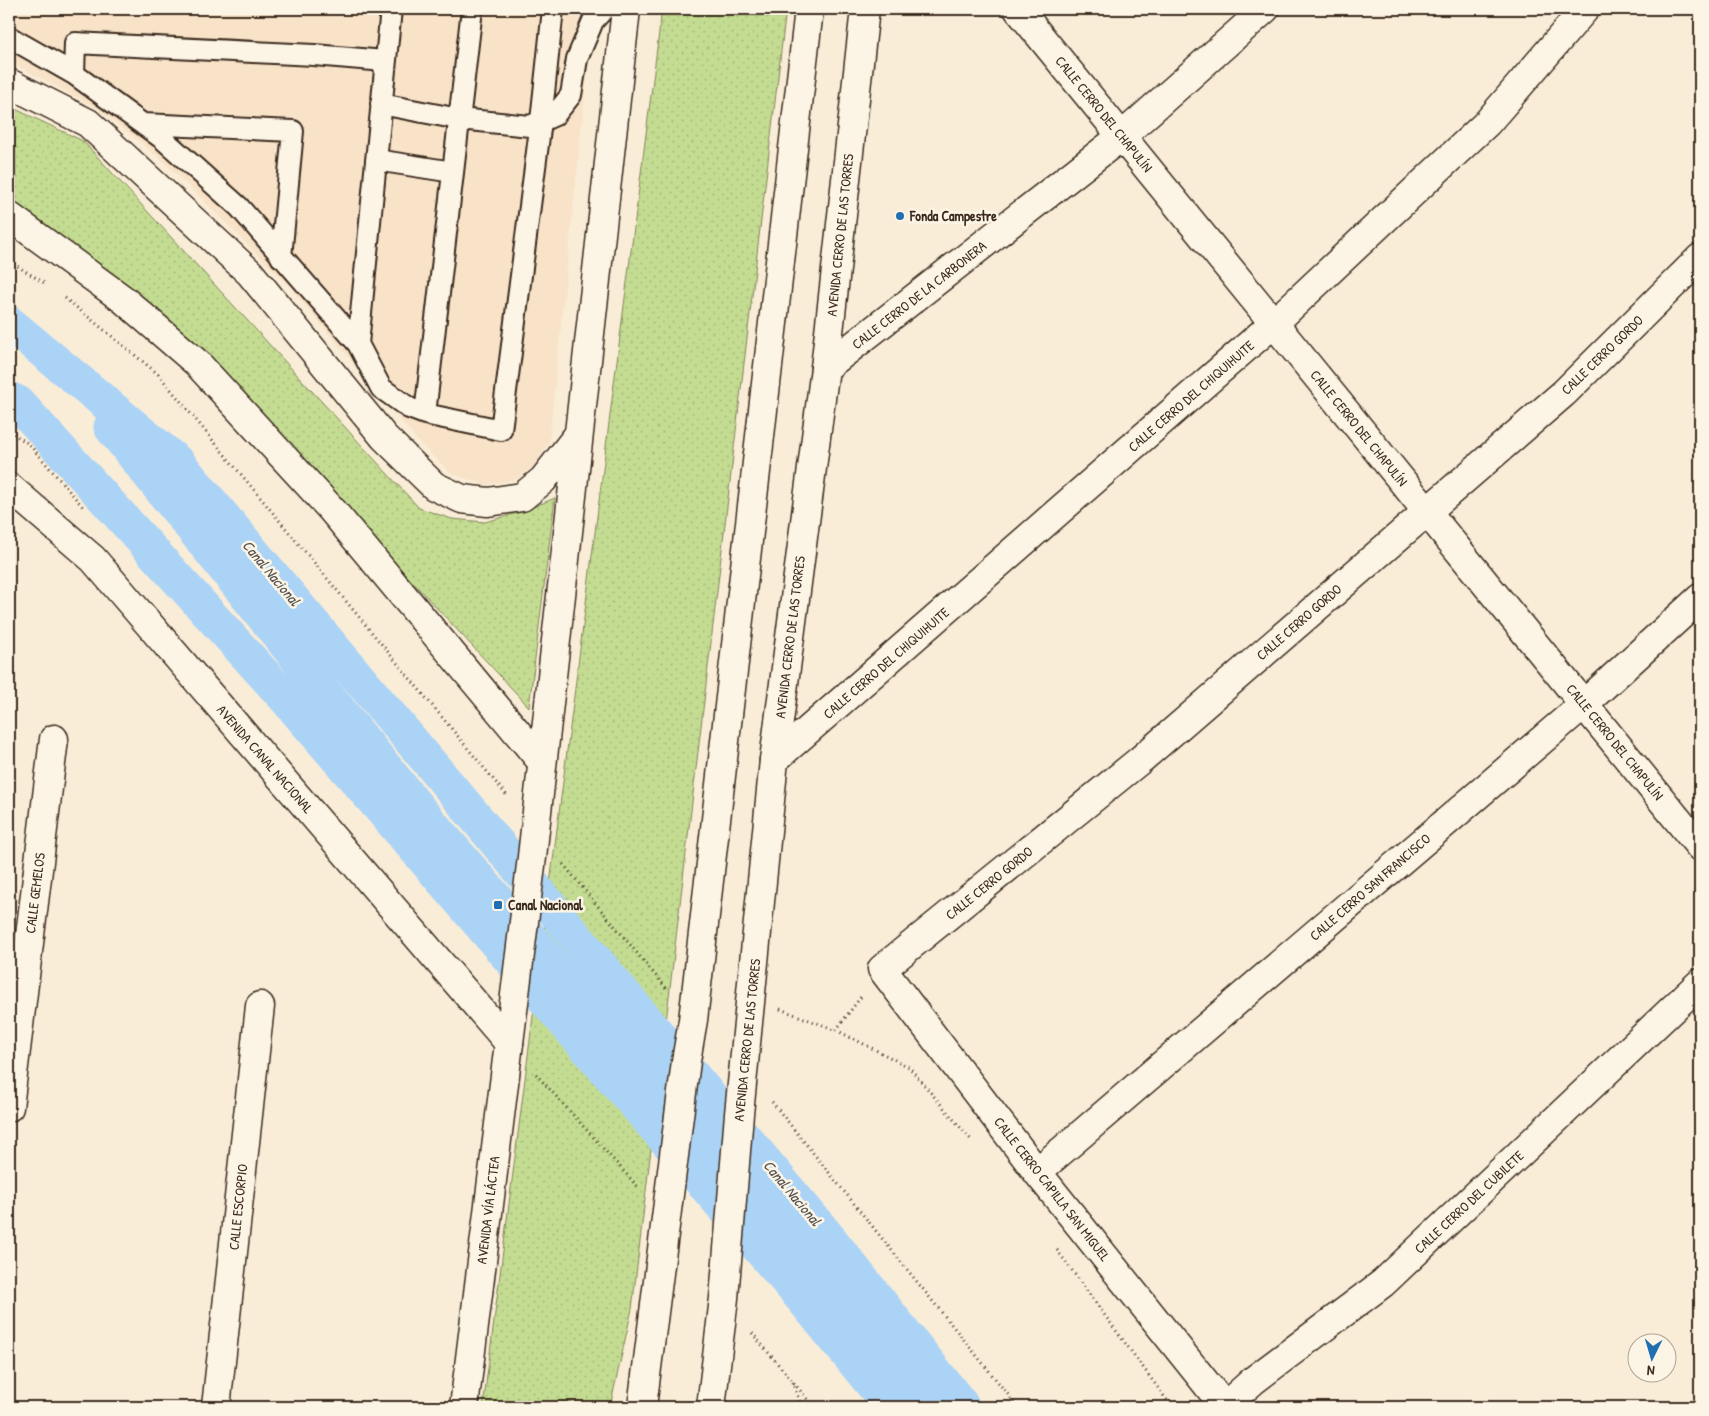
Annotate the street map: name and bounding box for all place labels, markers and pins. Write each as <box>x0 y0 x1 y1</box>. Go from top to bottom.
place label: Fonda Campestre <box>909 206 997 227</box>
marker: Fonda Campestre <box>894 210 906 222</box>
place label: Canal Nacional <box>508 895 583 914</box>
marker: Canal Nacional <box>492 899 504 911</box>

